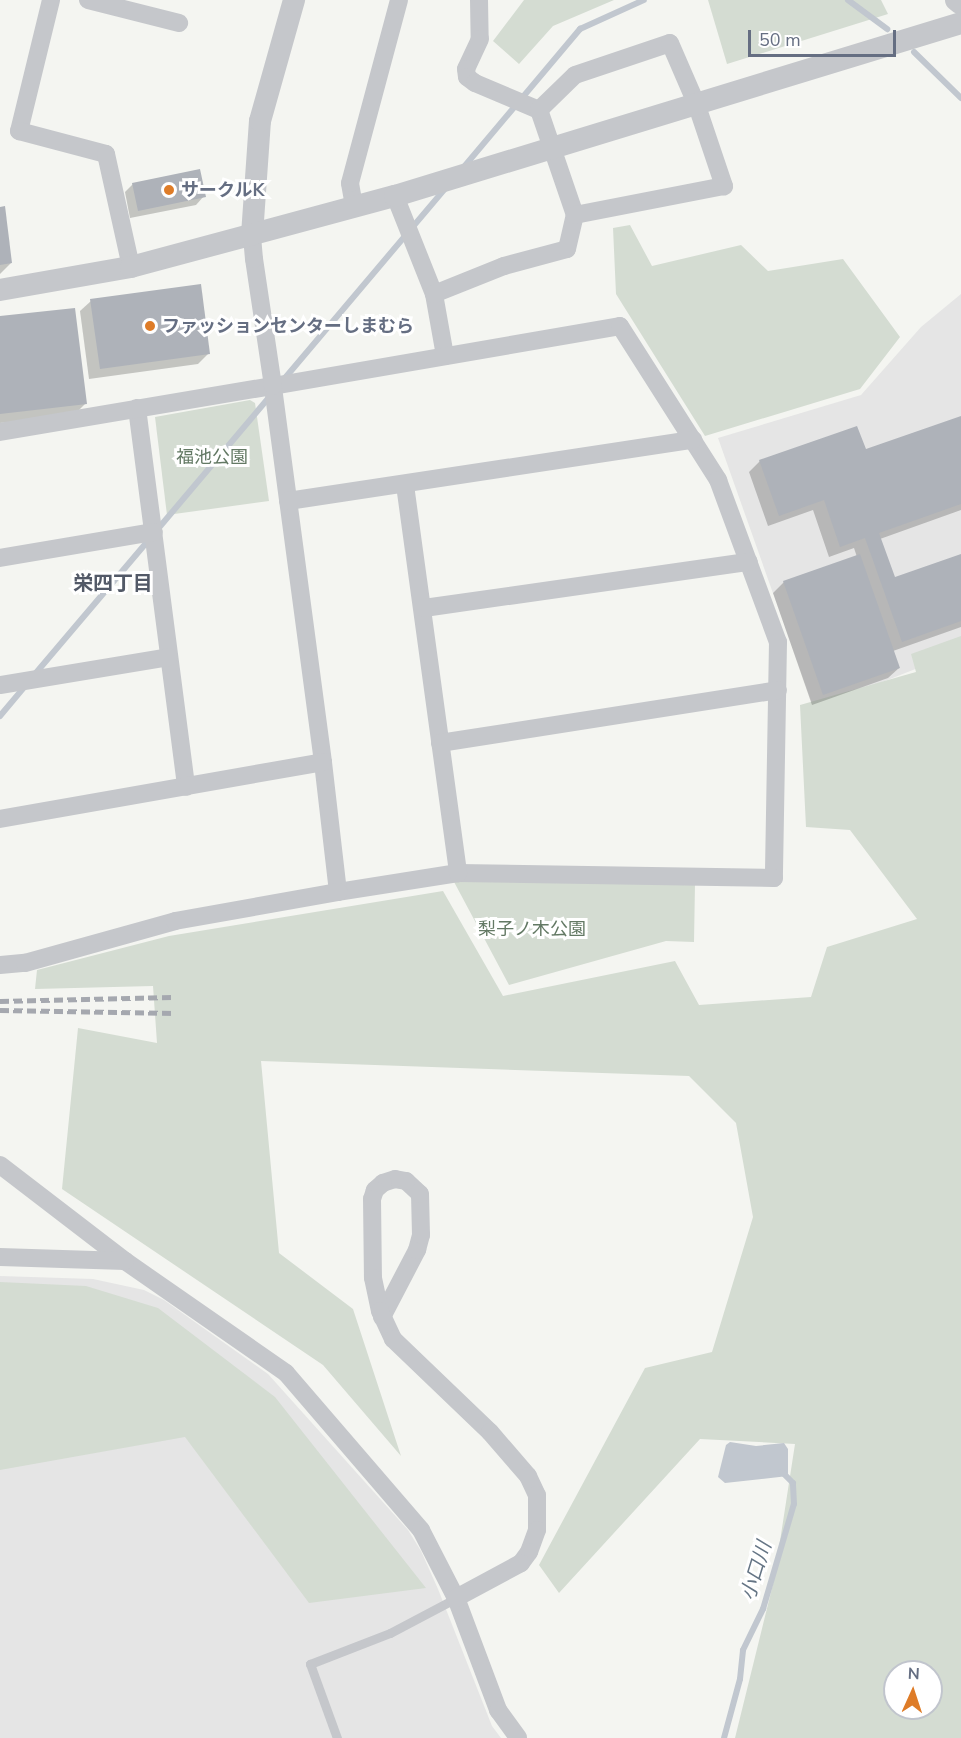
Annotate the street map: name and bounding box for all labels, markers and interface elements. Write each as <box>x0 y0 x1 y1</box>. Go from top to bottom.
scale bar <box>751 18 900 56</box>
text: 50 m <box>759 28 801 52</box>
place label: サークルK <box>181 179 265 201</box>
marker: サークルK <box>162 183 176 197</box>
place label: ファッションセンターしまむら <box>162 315 414 337</box>
marker: ファッションセンターしまむら <box>143 319 157 333</box>
park label: 福池公園 <box>176 446 248 468</box>
district label: 栄四丁目 <box>73 571 153 595</box>
park label: 梨子ノ木公園 <box>478 918 586 940</box>
water label: 小口川 <box>736 1539 776 1603</box>
north arrow <box>883 1660 943 1720</box>
text: N <box>907 1663 920 1685</box>

